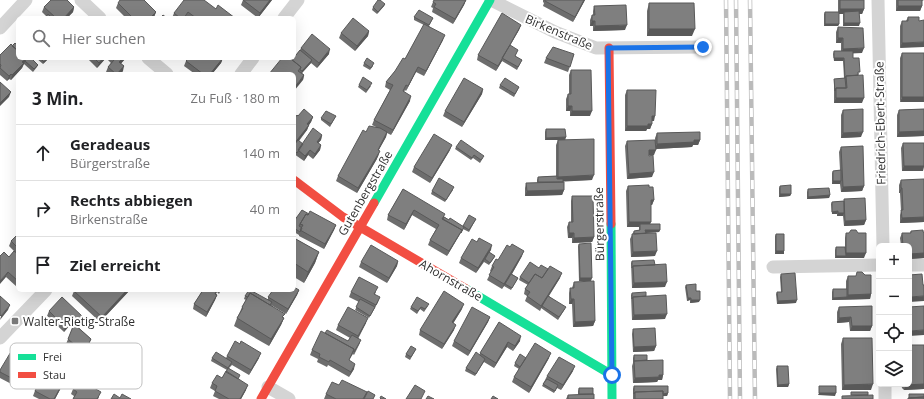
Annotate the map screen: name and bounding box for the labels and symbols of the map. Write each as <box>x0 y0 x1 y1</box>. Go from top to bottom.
street label: Birkenstraße <box>523 10 596 54</box>
route end <box>694 38 712 56</box>
street label: Friedrich-Ebert-Straße <box>870 61 890 185</box>
street label: Gutenbergstraße <box>334 147 396 239</box>
street label: Bürgerstraße <box>590 187 608 261</box>
street label: Ahornstraße <box>416 255 486 305</box>
place label: Walter-Rietig-Straße <box>23 313 135 330</box>
marker: Walter-Rietig-Straße <box>10 316 20 326</box>
legend <box>10 343 142 389</box>
text: Frei <box>43 349 62 364</box>
route start <box>603 366 621 384</box>
text: Stau <box>43 367 66 382</box>

